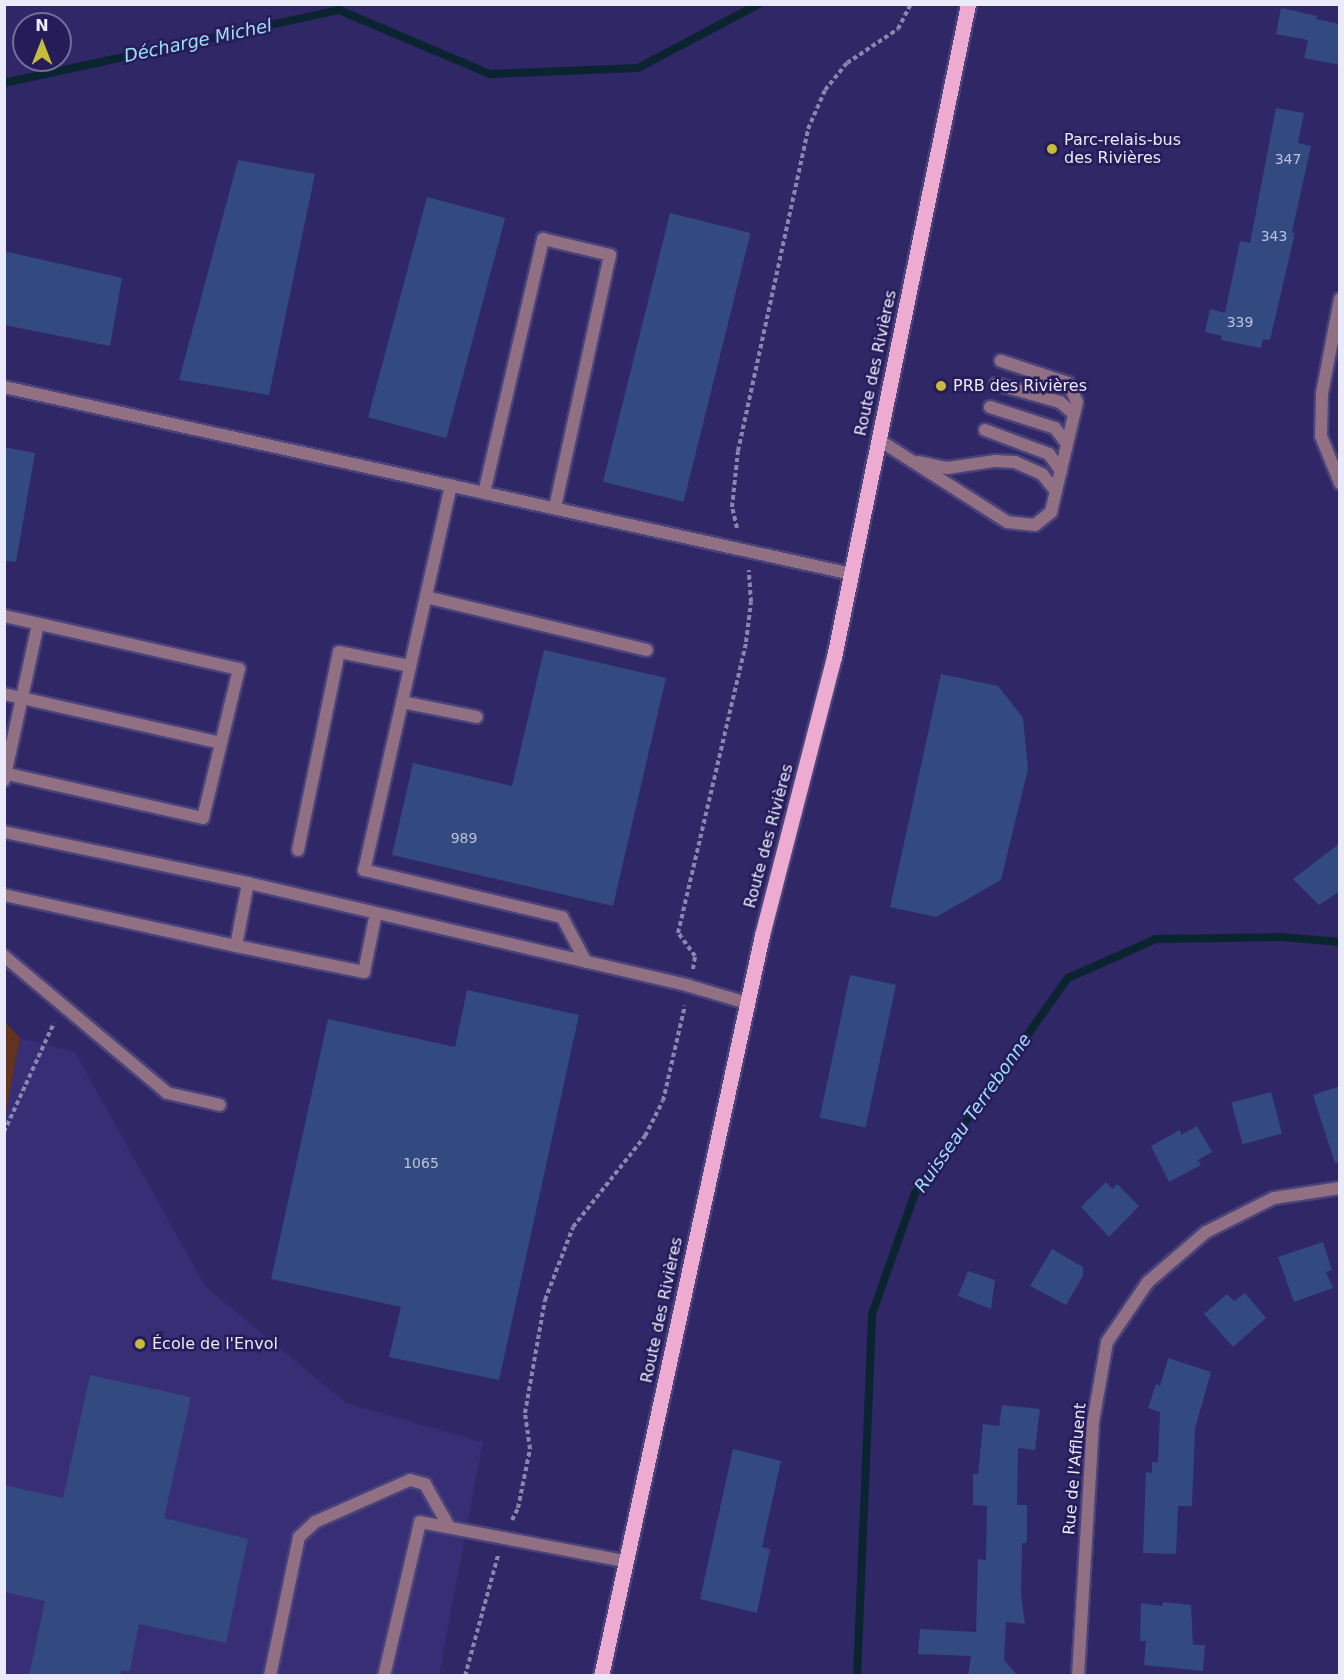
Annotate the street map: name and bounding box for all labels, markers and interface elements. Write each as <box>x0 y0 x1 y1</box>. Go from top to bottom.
north arrow <box>12 12 72 72</box>
water label: Décharge Michel <box>122 15 274 67</box>
text: N <box>35 16 49 35</box>
place label: Parc-relais-bus des Rivières <box>1064 130 1181 168</box>
marker: Parc-relais-bus des Rivières <box>1045 142 1059 156</box>
house number: 347 <box>1275 151 1301 167</box>
house number: 343 <box>1261 228 1287 244</box>
street label: Route des Rivières <box>851 288 901 438</box>
house number: 339 <box>1227 314 1253 330</box>
place label: PRB des Rivières <box>953 376 1087 396</box>
marker: PRB des Rivières <box>934 379 948 393</box>
street label: Route des Rivières <box>740 762 798 910</box>
house number: 989 <box>451 830 477 846</box>
water label: Ruisseau Terrebonne <box>910 1029 1036 1197</box>
house number: 1065 <box>403 1155 439 1171</box>
street label: Route des Rivières <box>637 1235 687 1385</box>
place label: École de l'Envol <box>152 1334 278 1354</box>
marker: École de l'Envol <box>133 1337 147 1351</box>
street label: Rue de l'Affluent <box>1060 1402 1090 1536</box>

